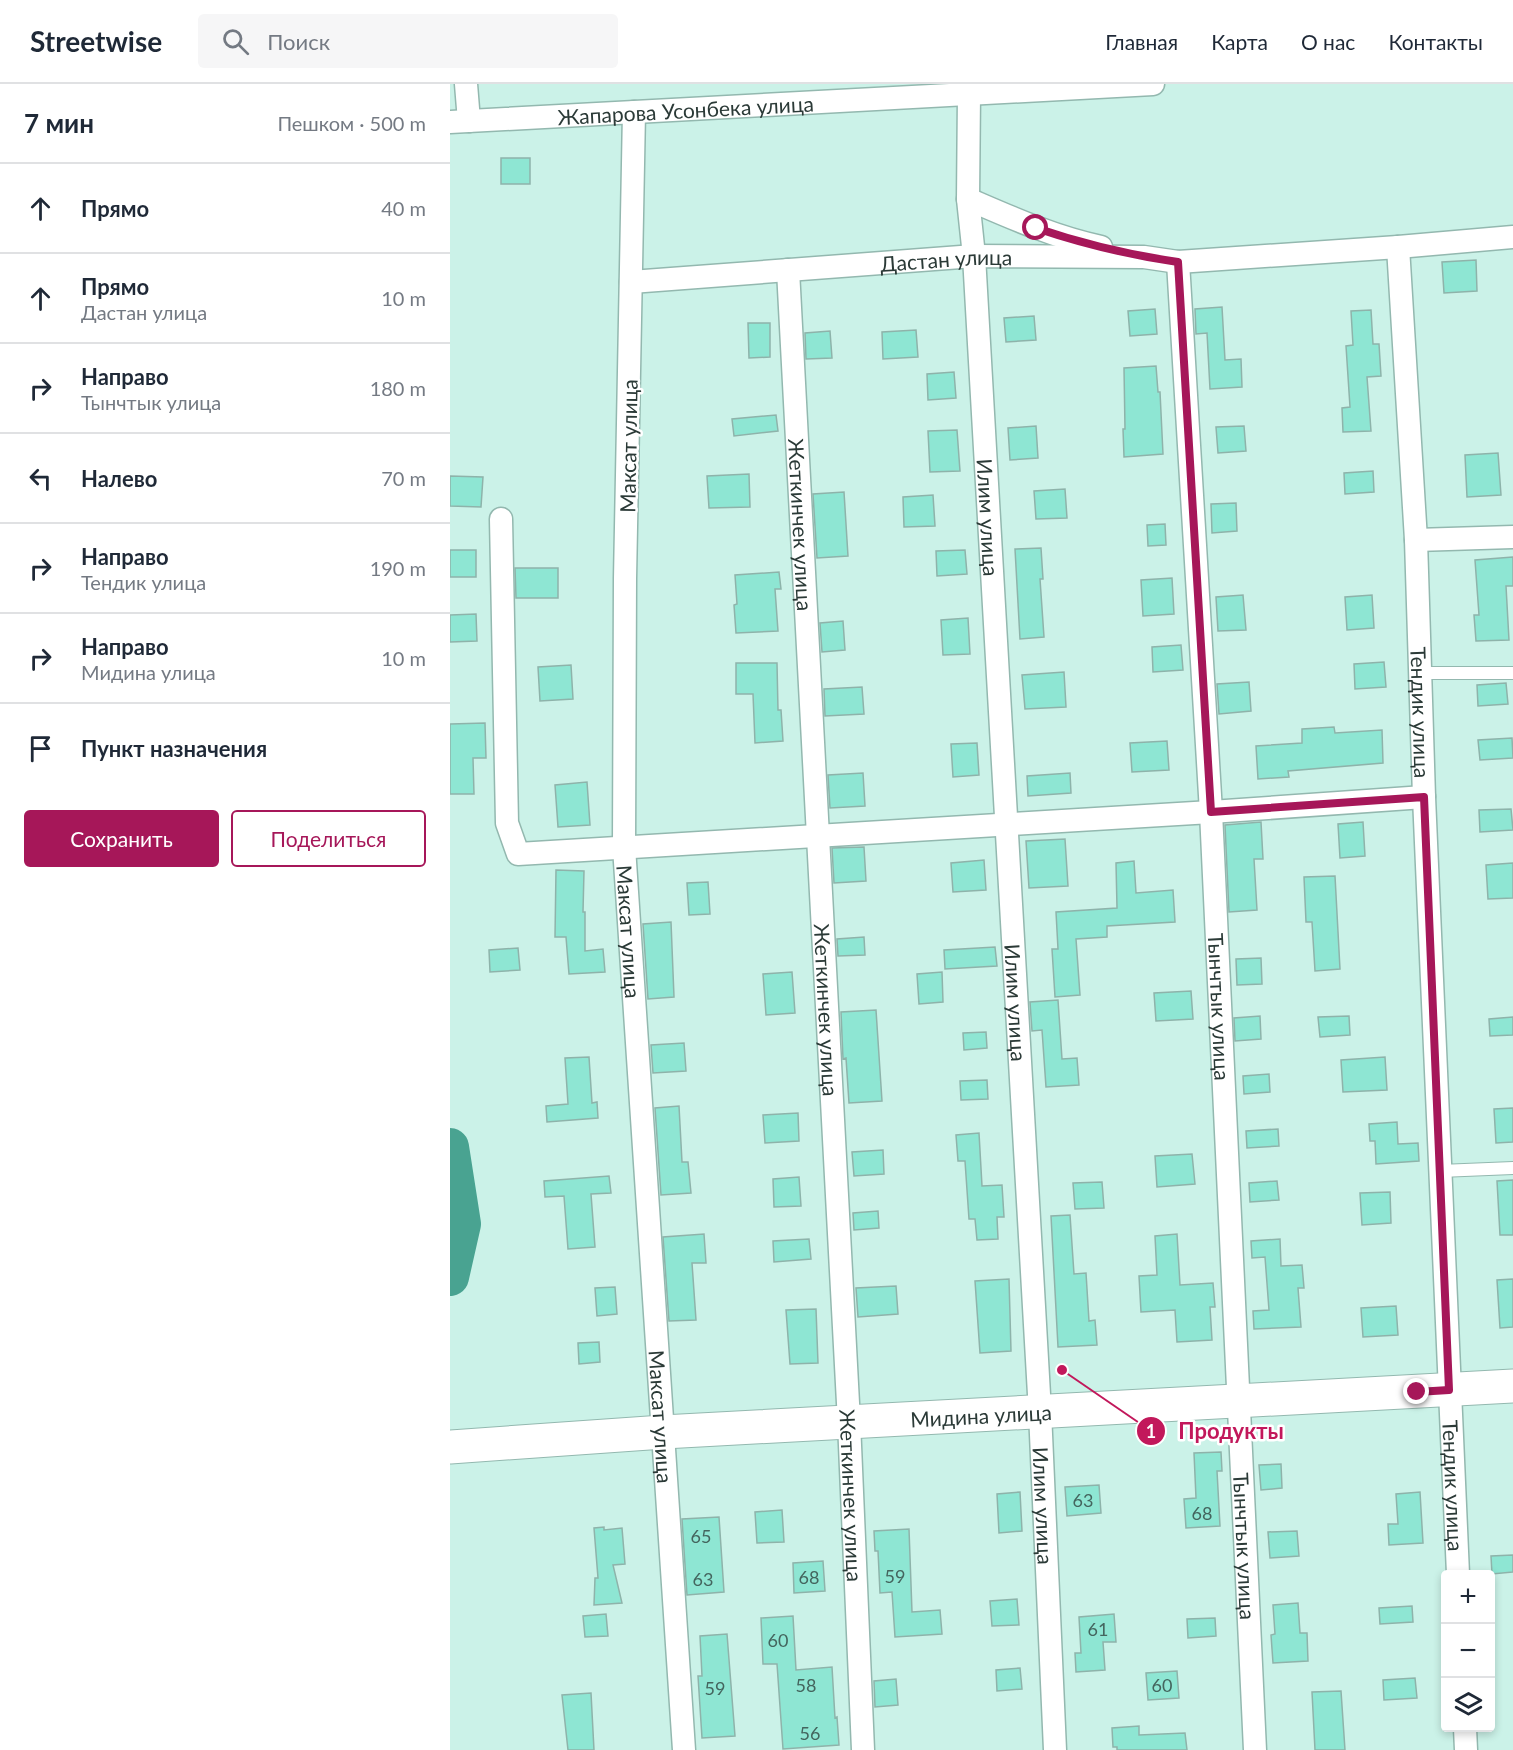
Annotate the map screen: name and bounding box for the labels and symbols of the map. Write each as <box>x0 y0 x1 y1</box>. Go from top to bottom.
street label: Жапарова Усонбека улица <box>557 90 814 129</box>
route start <box>1022 214 1048 240</box>
street label: Дастан улица <box>879 243 1012 276</box>
street label: Максат улица <box>614 379 642 513</box>
street label: Жеткинчек улица <box>784 438 819 612</box>
street label: Илим улица <box>973 458 1005 577</box>
street label: Тендик улица <box>1407 646 1436 778</box>
street label: Максат улица <box>613 864 647 999</box>
street label: Жеткинчек улица <box>810 923 844 1097</box>
street label: Тынчтык улица <box>1204 933 1236 1081</box>
street label: Илим улица <box>1001 943 1032 1062</box>
street label: Максат улица <box>645 1349 679 1484</box>
route end <box>1403 1378 1429 1404</box>
street label: Мидина улица <box>910 1398 1052 1431</box>
street label: Жеткинчек улица <box>836 1408 868 1582</box>
callout: Продукты <box>1136 1411 1296 1451</box>
text: Продукты <box>1178 1417 1284 1444</box>
street label: Тендик улица <box>1439 1419 1469 1552</box>
text: 1 <box>1146 1420 1156 1442</box>
street label: Илим улица <box>1029 1446 1059 1565</box>
street label: Тынчтык улица <box>1230 1472 1261 1620</box>
house number: 63 <box>1073 1489 1093 1511</box>
house number: 68 <box>1192 1502 1212 1524</box>
house number: 65 <box>691 1525 711 1547</box>
house number: 59 <box>885 1565 905 1587</box>
house number: 68 <box>799 1566 819 1588</box>
house number: 63 <box>693 1568 713 1590</box>
house number: 61 <box>1088 1618 1108 1640</box>
house number: 60 <box>768 1629 788 1651</box>
house number: 58 <box>796 1674 816 1696</box>
house number: 60 <box>1152 1674 1172 1696</box>
house number: 59 <box>705 1677 725 1699</box>
house number: 56 <box>800 1722 820 1744</box>

